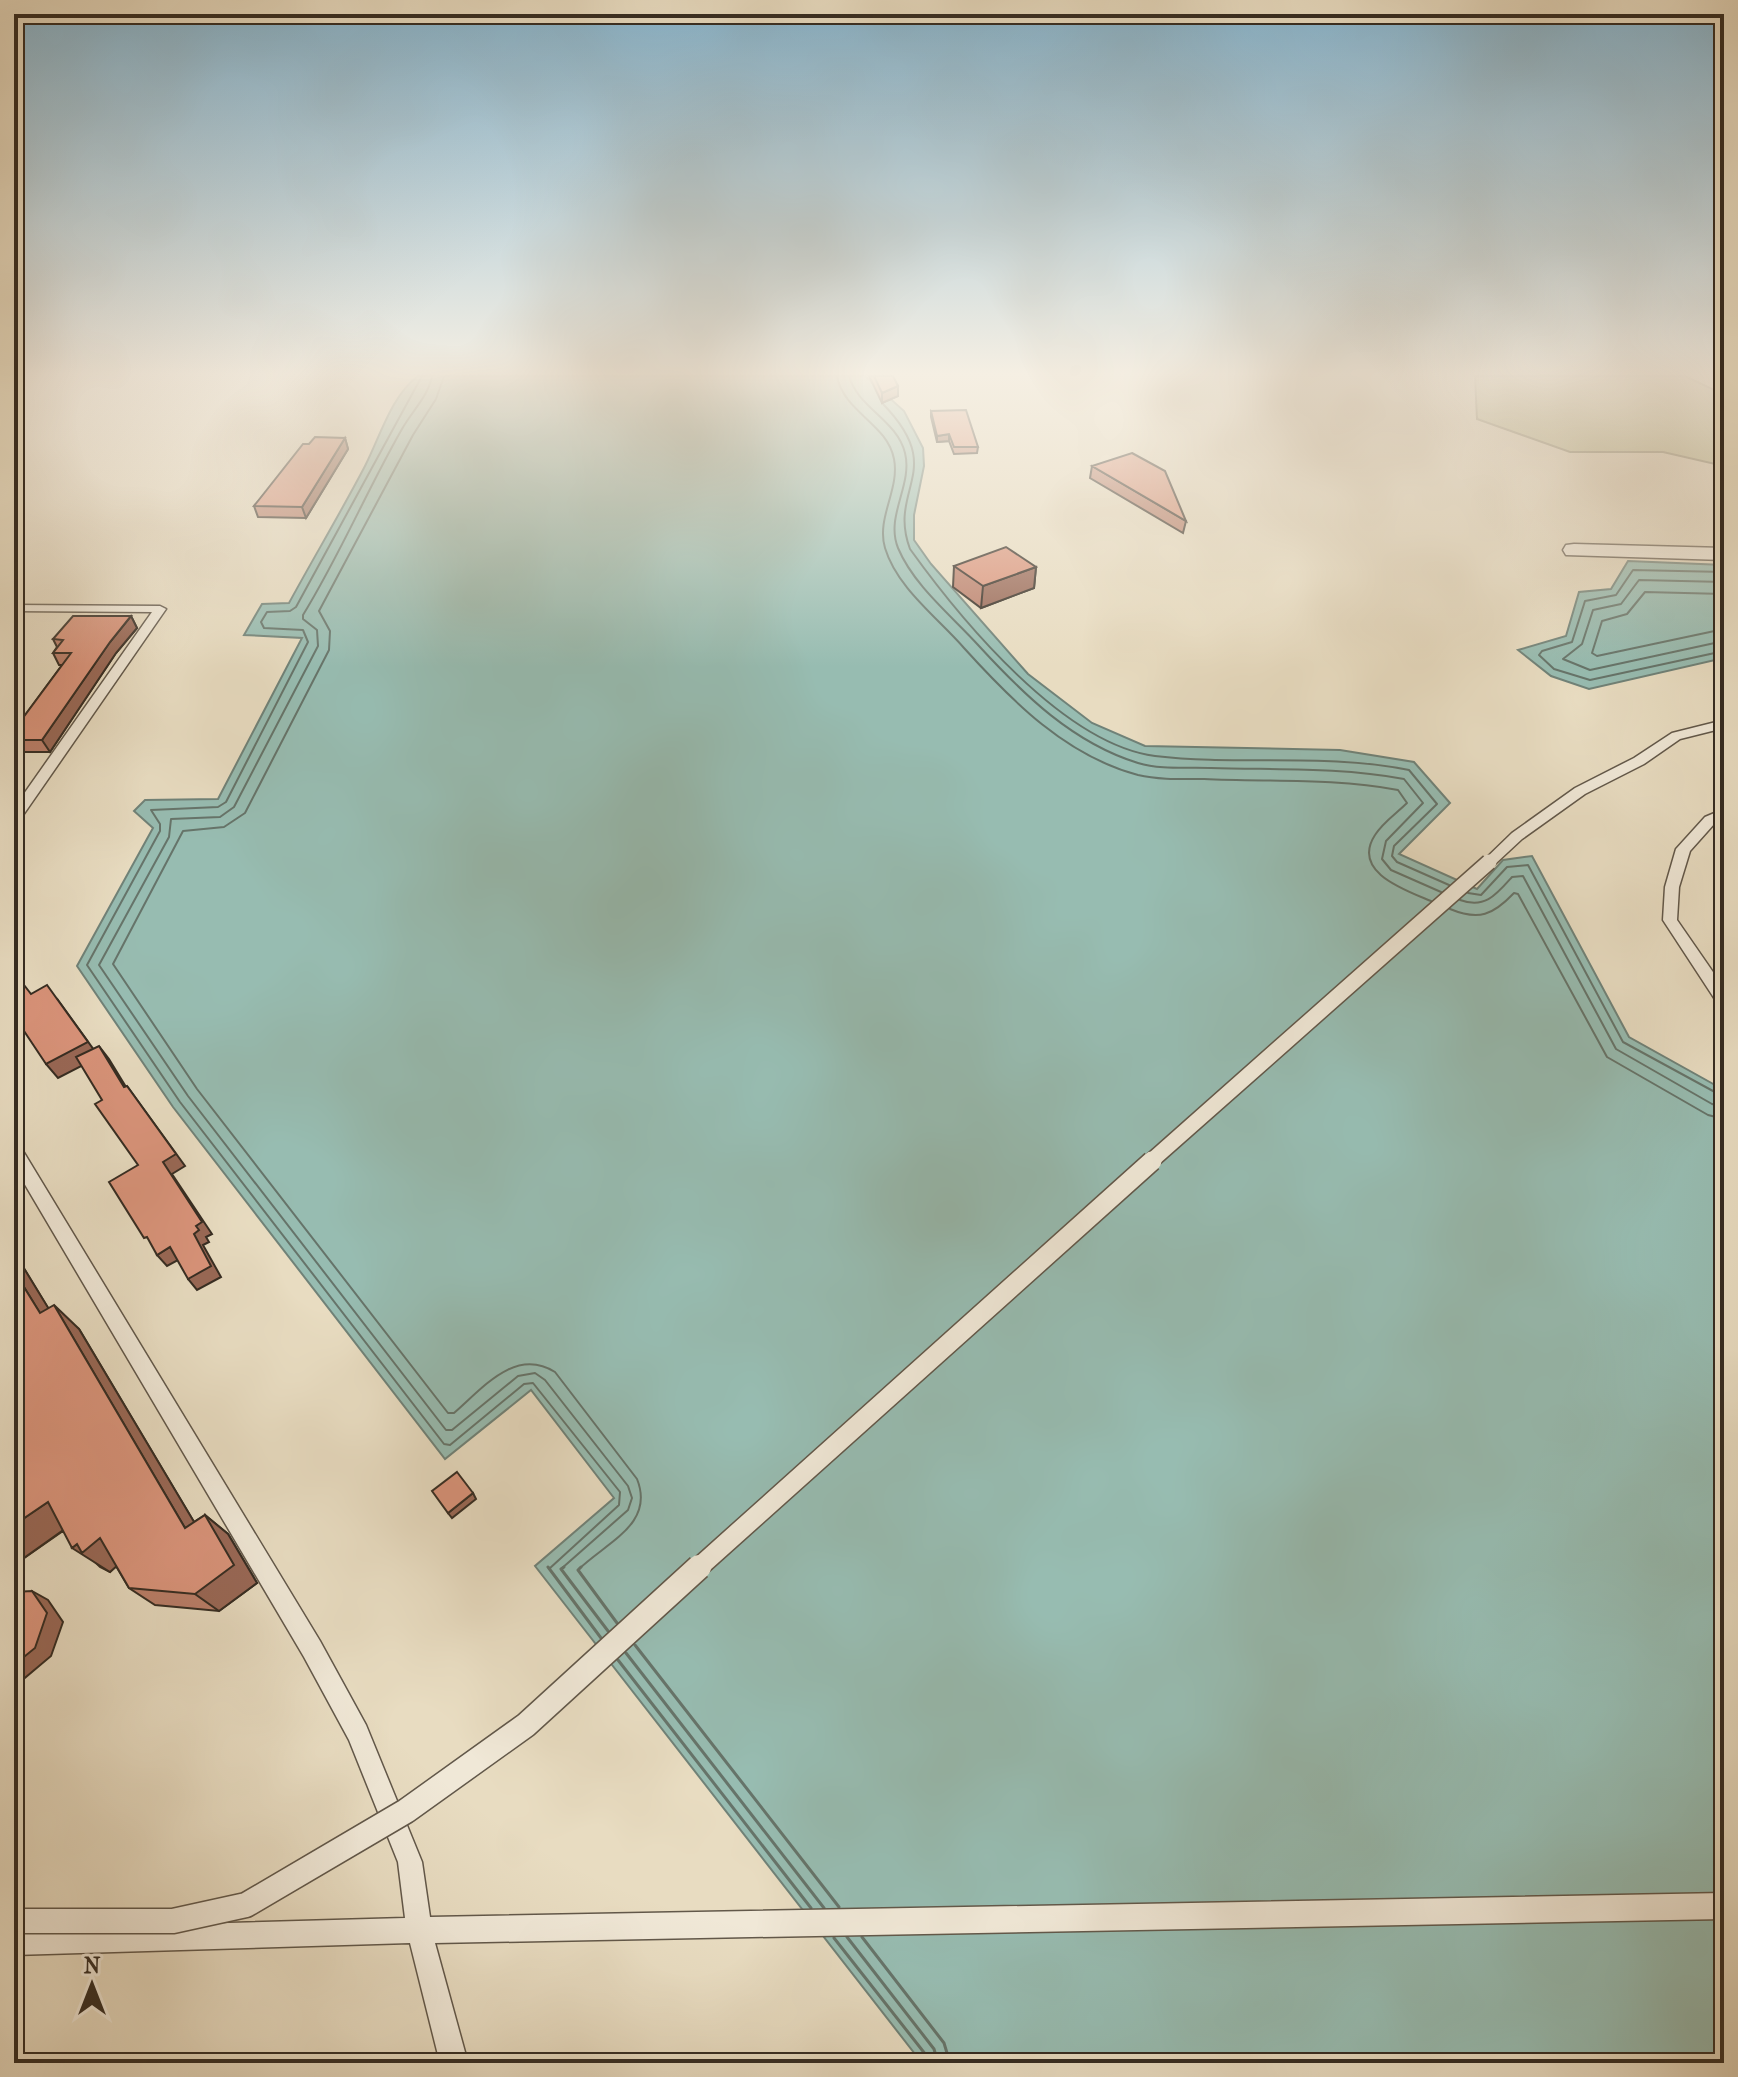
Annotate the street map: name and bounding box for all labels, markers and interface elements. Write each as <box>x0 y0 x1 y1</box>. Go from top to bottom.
north arrow <box>52 1945 132 2025</box>
text: N <box>84 1953 101 1979</box>

